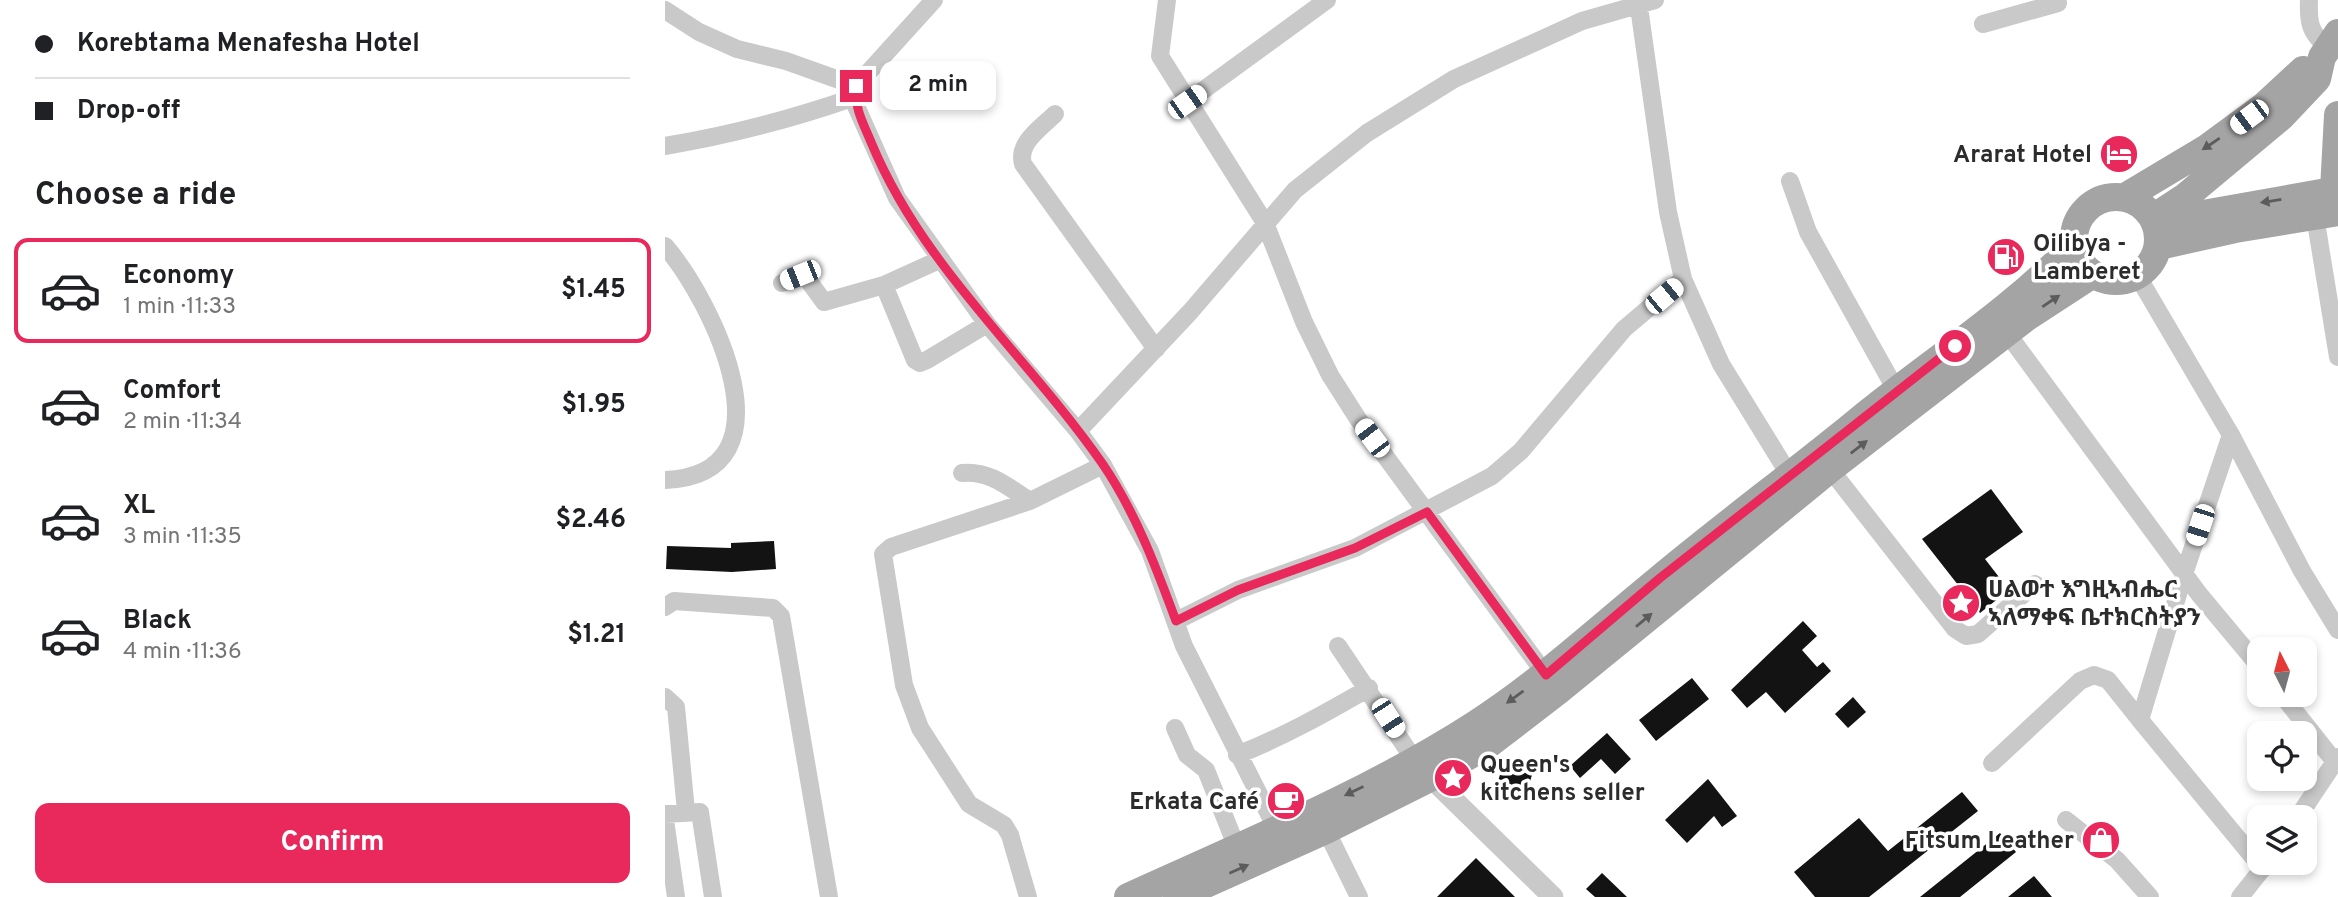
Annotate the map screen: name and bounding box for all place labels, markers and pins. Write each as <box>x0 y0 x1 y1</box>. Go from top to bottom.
hotel icon: Ararat Hotel <box>2098 133 2140 175</box>
place label: Ararat Hotel <box>1953 141 2092 171</box>
place label: Oilibya - Lamberet <box>2033 230 2141 288</box>
fuel station icon: Oilibya - Lamberet <box>1985 236 2027 278</box>
place label: ሀልወተ እግዚኣብሔር ኣለማቀፍ ቤተክርስትያን <box>1988 576 2201 634</box>
place icon: ሀልወተ እግዚኣብሔር ኣለማቀፍ ቤተክርስትያን <box>1940 582 1982 624</box>
place label: Queen's kitchens seller <box>1480 751 1645 809</box>
place icon: Queen's kitchens seller <box>1432 757 1474 799</box>
cafe icon: Erkata Café <box>1265 780 1307 822</box>
place label: Erkata Café <box>1129 788 1259 818</box>
shop icon: Fitsum Leather <box>2080 819 2122 861</box>
place label: Fitsum Leather <box>1905 827 2074 857</box>

